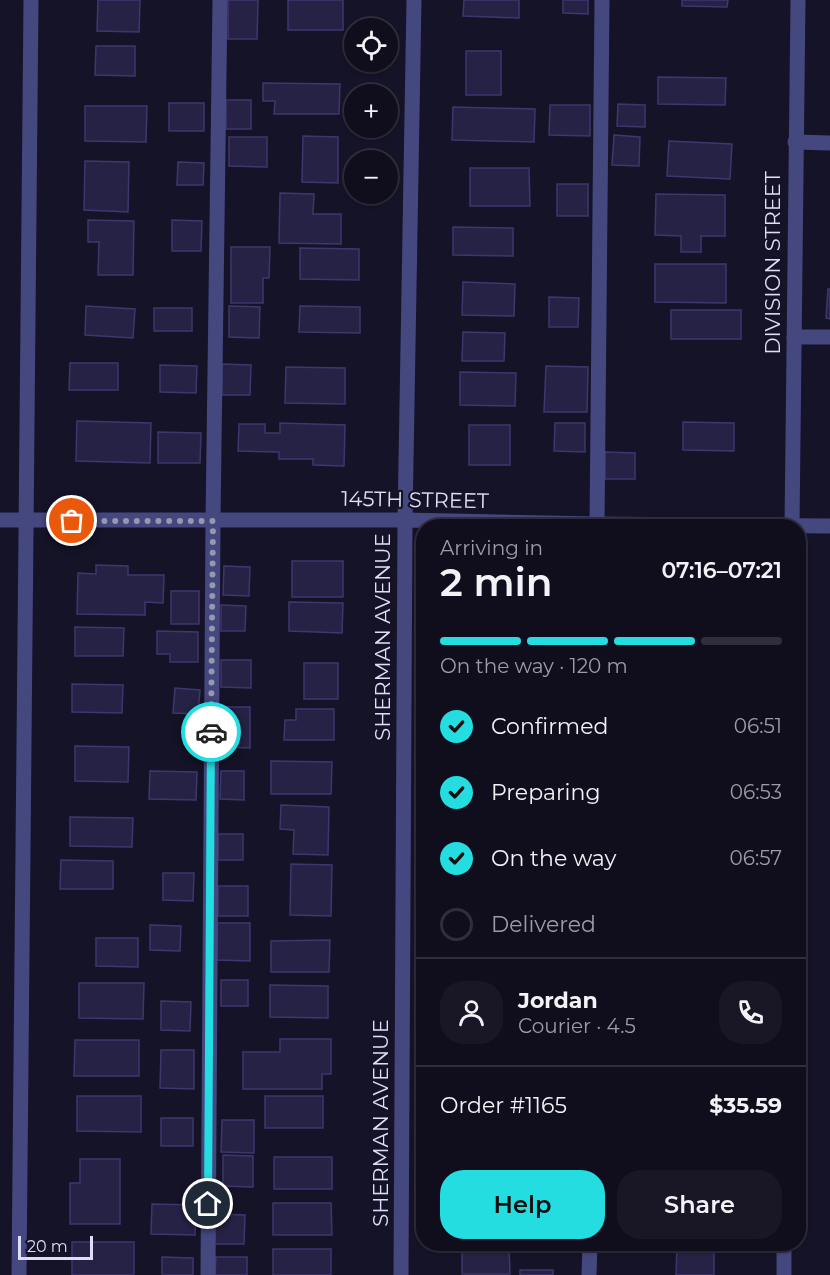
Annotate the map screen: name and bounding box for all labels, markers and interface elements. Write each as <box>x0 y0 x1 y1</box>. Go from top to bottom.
map controls <box>344 18 398 204</box>
button: locate <box>344 18 398 72</box>
button: + <box>344 84 398 138</box>
button: − <box>344 150 398 204</box>
street label: DIVISION STREET <box>760 171 785 355</box>
street label: 145TH STREET <box>341 486 489 513</box>
pin <box>46 495 97 546</box>
icon: bag <box>55 504 88 537</box>
street label: SHERMAN AVENUE <box>370 533 395 741</box>
text: Arriving in <box>440 536 543 560</box>
text: 07:16–07:21 <box>661 557 782 584</box>
text: 2 min <box>440 558 553 606</box>
text: On the way · 120 m <box>440 654 628 678</box>
courier <box>181 702 241 762</box>
icon: check <box>440 710 473 743</box>
text: Confirmed <box>491 713 608 740</box>
text: 06:51 <box>734 714 782 738</box>
icon: car <box>195 716 228 749</box>
icon: check <box>440 776 473 809</box>
text: Preparing <box>491 779 600 806</box>
text: 06:53 <box>730 780 782 804</box>
icon: check <box>440 842 473 875</box>
text: On the way <box>491 845 616 872</box>
text: 06:57 <box>730 846 782 870</box>
text: Delivered <box>491 911 596 938</box>
button: person <box>440 981 503 1044</box>
button: phone <box>719 981 782 1044</box>
text: Jordan <box>518 987 598 1014</box>
text: Courier · 4.5 <box>518 1014 636 1038</box>
street label: SHERMAN AVENUE <box>368 1019 393 1227</box>
text: Order #1165 <box>440 1092 567 1119</box>
text: $35.59 <box>709 1092 782 1119</box>
button: Help <box>440 1170 605 1239</box>
button: Share <box>617 1170 782 1239</box>
pin <box>182 1178 233 1229</box>
icon: home <box>191 1187 224 1220</box>
scale bar <box>18 1233 93 1260</box>
text: 20 m <box>27 1237 68 1256</box>

